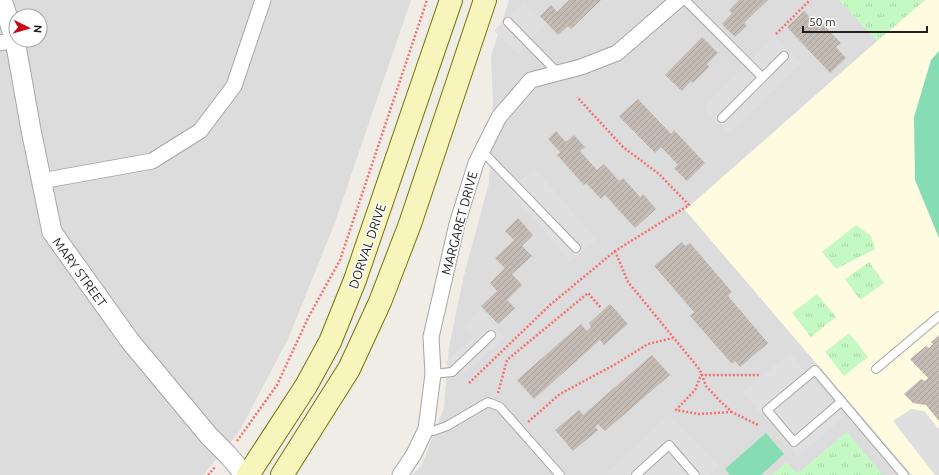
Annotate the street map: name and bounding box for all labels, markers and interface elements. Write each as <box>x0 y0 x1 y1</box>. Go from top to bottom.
north arrow <box>8 8 48 48</box>
scale bar <box>803 8 927 34</box>
text: 50 m <box>809 15 836 28</box>
text: N <box>32 24 44 33</box>
street label: MARGARET DRIVE <box>438 170 480 276</box>
street label: DORVAL DRIVE <box>346 202 388 290</box>
street label: MARY STREET <box>50 235 110 309</box>

